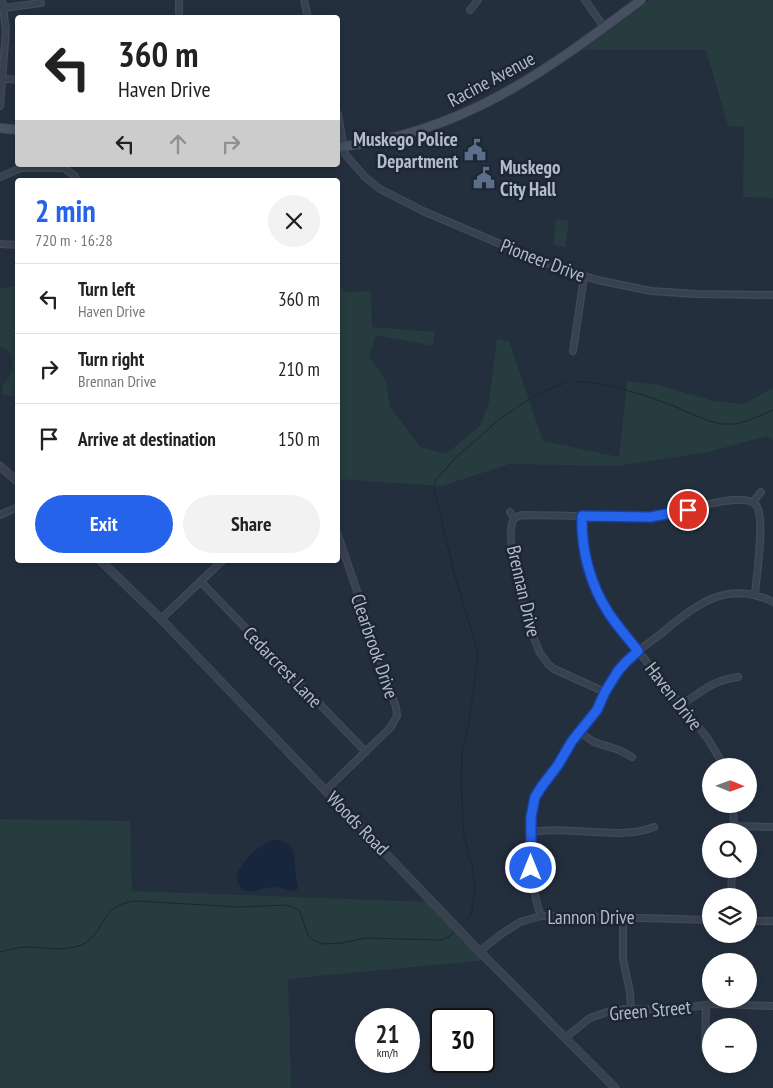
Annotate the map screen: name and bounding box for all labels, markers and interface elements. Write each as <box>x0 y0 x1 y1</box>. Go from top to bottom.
text: 360 m <box>118 31 199 77</box>
icon: left <box>35 35 100 100</box>
street label: Racine Avenue <box>443 46 539 112</box>
text: Haven Drive <box>118 75 211 103</box>
place label: Muskego Police Department <box>353 127 458 173</box>
icon: left <box>111 130 139 158</box>
icon: ahead <box>164 130 192 158</box>
icon: right <box>217 130 245 158</box>
public building icon: Muskego Police Department <box>462 137 488 163</box>
place label: Muskego City Hall <box>500 155 560 201</box>
public building icon: Muskego City Hall <box>471 165 497 191</box>
text: 2 min <box>35 191 96 230</box>
button: close <box>268 195 320 247</box>
text: 720 m · 16:28 <box>35 230 113 250</box>
street label: Pioneer Drive <box>497 233 589 287</box>
text: Turn left <box>78 277 135 301</box>
icon: left <box>35 285 63 313</box>
text: 360 m <box>278 287 320 311</box>
text: Haven Drive <box>78 301 145 321</box>
text: Turn right <box>78 347 144 371</box>
icon: right <box>35 355 63 383</box>
text: 210 m <box>278 357 320 381</box>
text: Brennan Drive <box>78 371 156 391</box>
icon: arrive <box>35 425 63 453</box>
text: Arrive at destination <box>78 427 216 451</box>
text: 150 m <box>278 427 320 451</box>
pin <box>667 489 709 531</box>
button: Exit <box>35 495 173 553</box>
button: Share <box>183 495 320 553</box>
icon: arrive <box>674 496 702 524</box>
street label: Brennan Drive <box>502 543 546 639</box>
street label: Clearbrook Drive <box>346 591 404 702</box>
street label: Cedarcrest Lane <box>238 621 328 713</box>
street label: Haven Drive <box>640 657 708 735</box>
north arrow <box>702 758 758 812</box>
map controls <box>702 758 757 1073</box>
street label: Woods Road <box>322 786 394 860</box>
button: search <box>702 823 757 878</box>
position arrow <box>504 841 556 893</box>
button: layers <box>702 888 757 943</box>
street label: Lannon Drive <box>547 905 635 929</box>
button: + <box>702 953 757 1008</box>
street label: Green Street <box>608 994 693 1026</box>
speed limit sign: 30 <box>430 1008 495 1073</box>
text: 21 <box>376 1018 399 1050</box>
button: − <box>702 1018 757 1073</box>
text: km/h <box>377 1045 398 1060</box>

